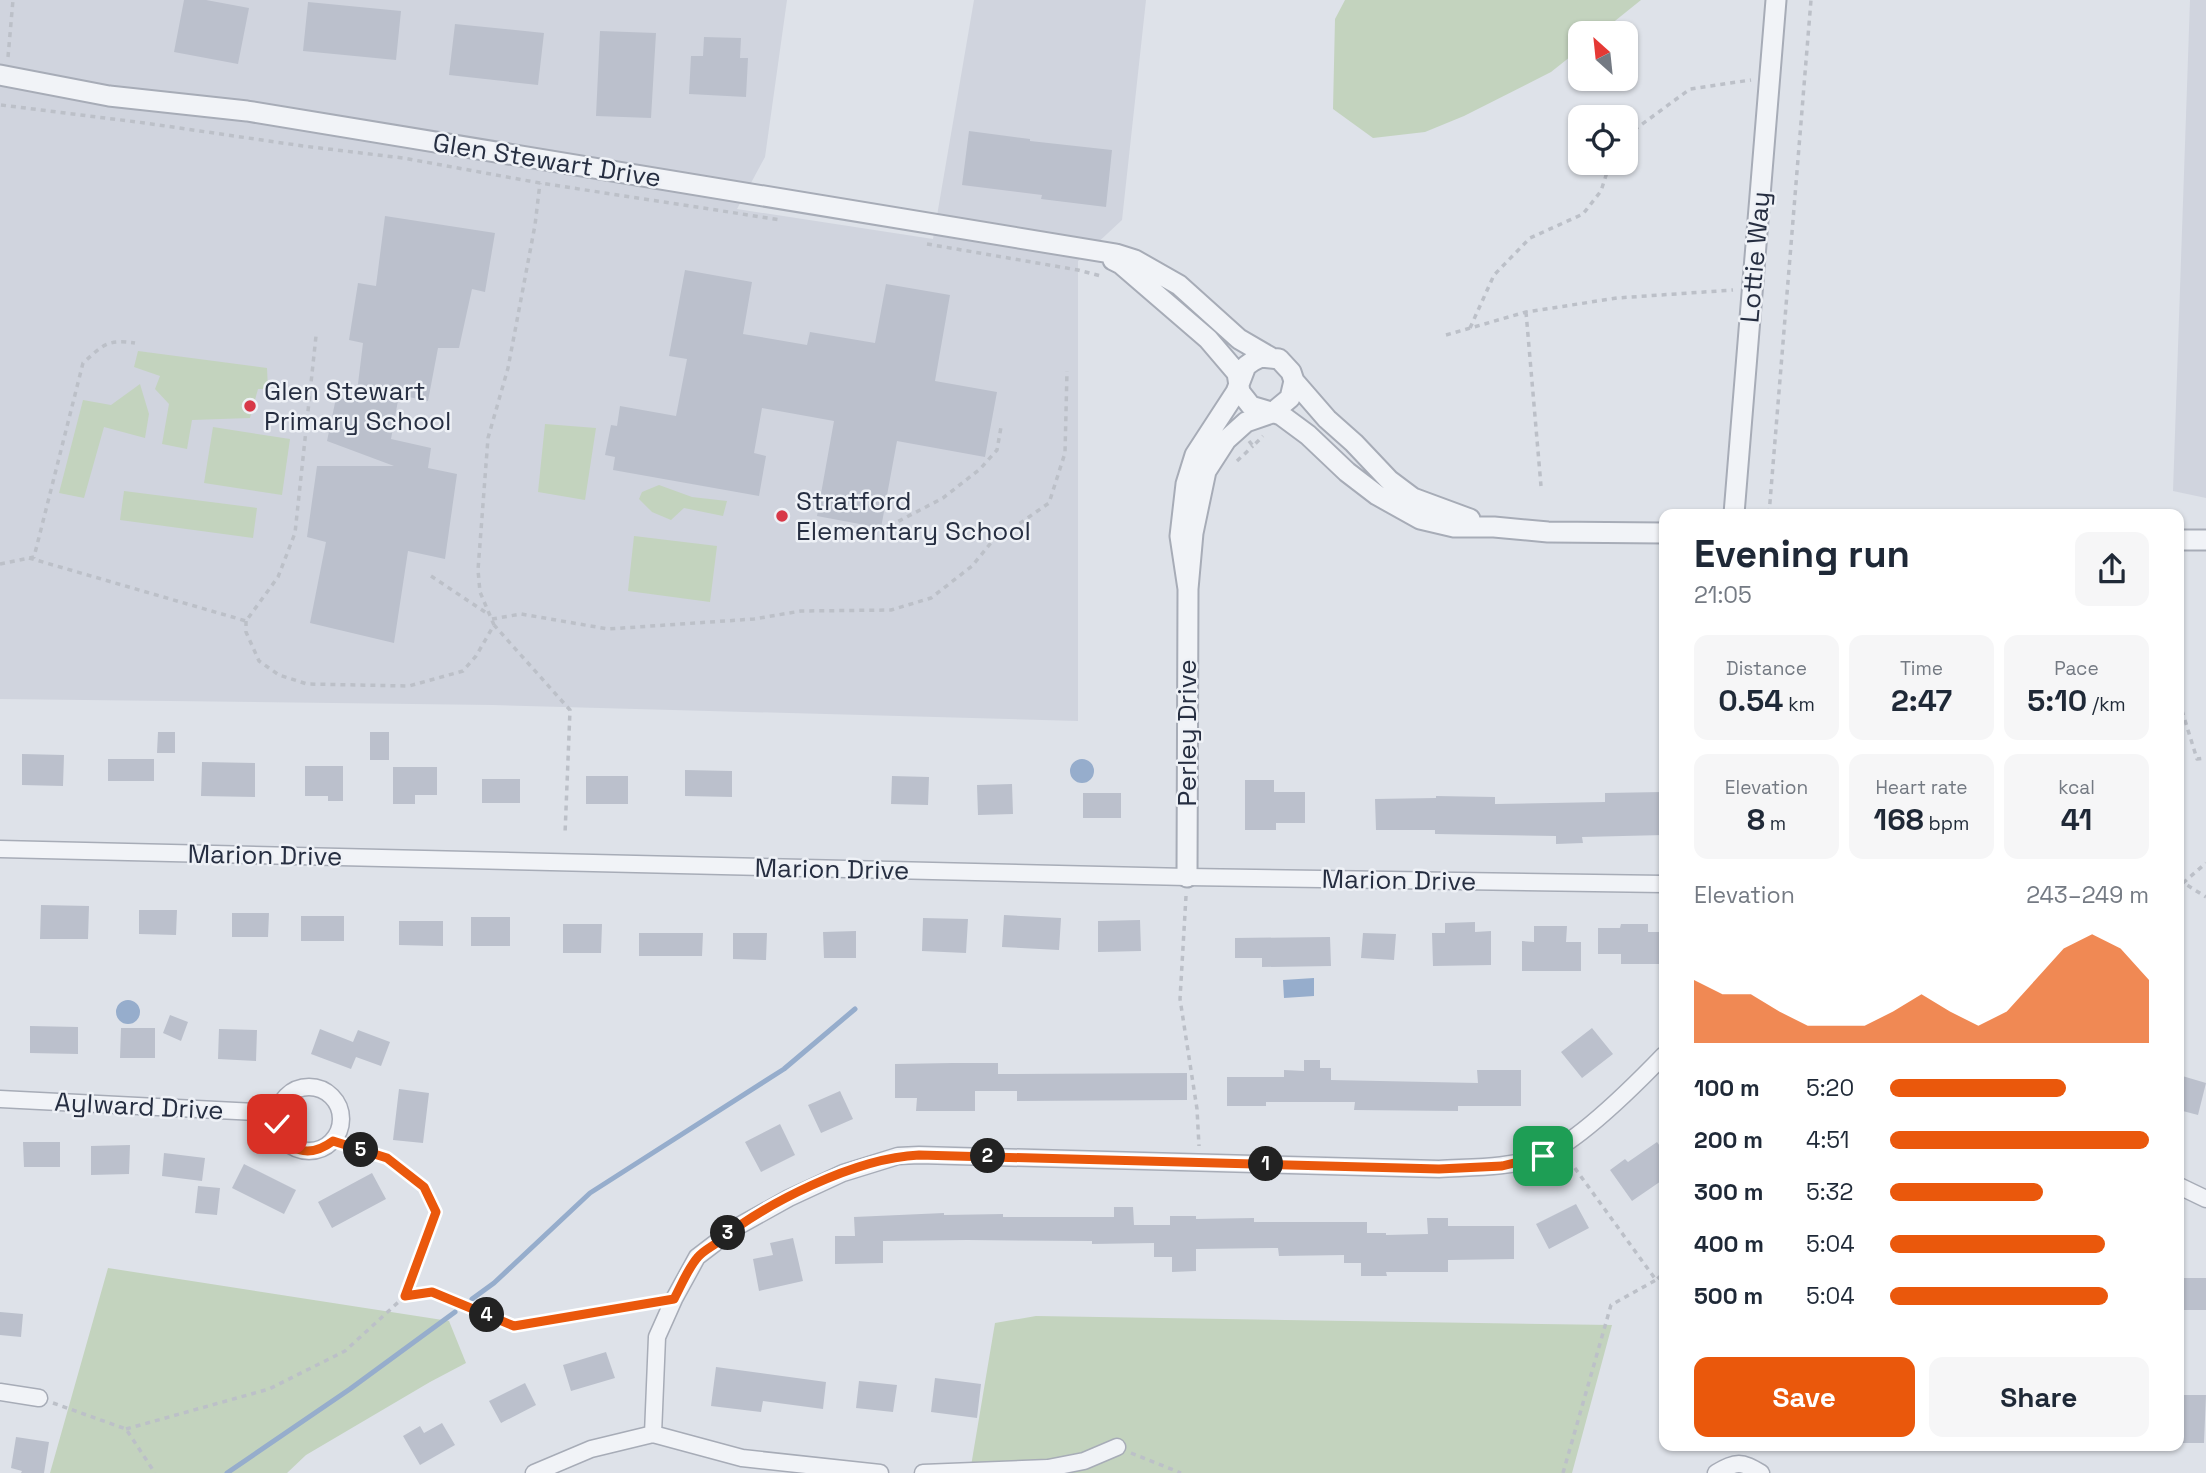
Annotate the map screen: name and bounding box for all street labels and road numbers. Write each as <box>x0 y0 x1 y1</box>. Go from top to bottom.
street label: Glen Stewart Drive <box>431 125 663 195</box>
street label: Lottie Way <box>1732 190 1778 324</box>
street label: Perley Drive <box>1170 659 1204 807</box>
street label: Marion Drive <box>187 837 343 873</box>
street label: Marion Drive <box>754 851 910 887</box>
street label: Marion Drive <box>1321 862 1477 898</box>
street label: Aylward Drive <box>54 1085 224 1127</box>

